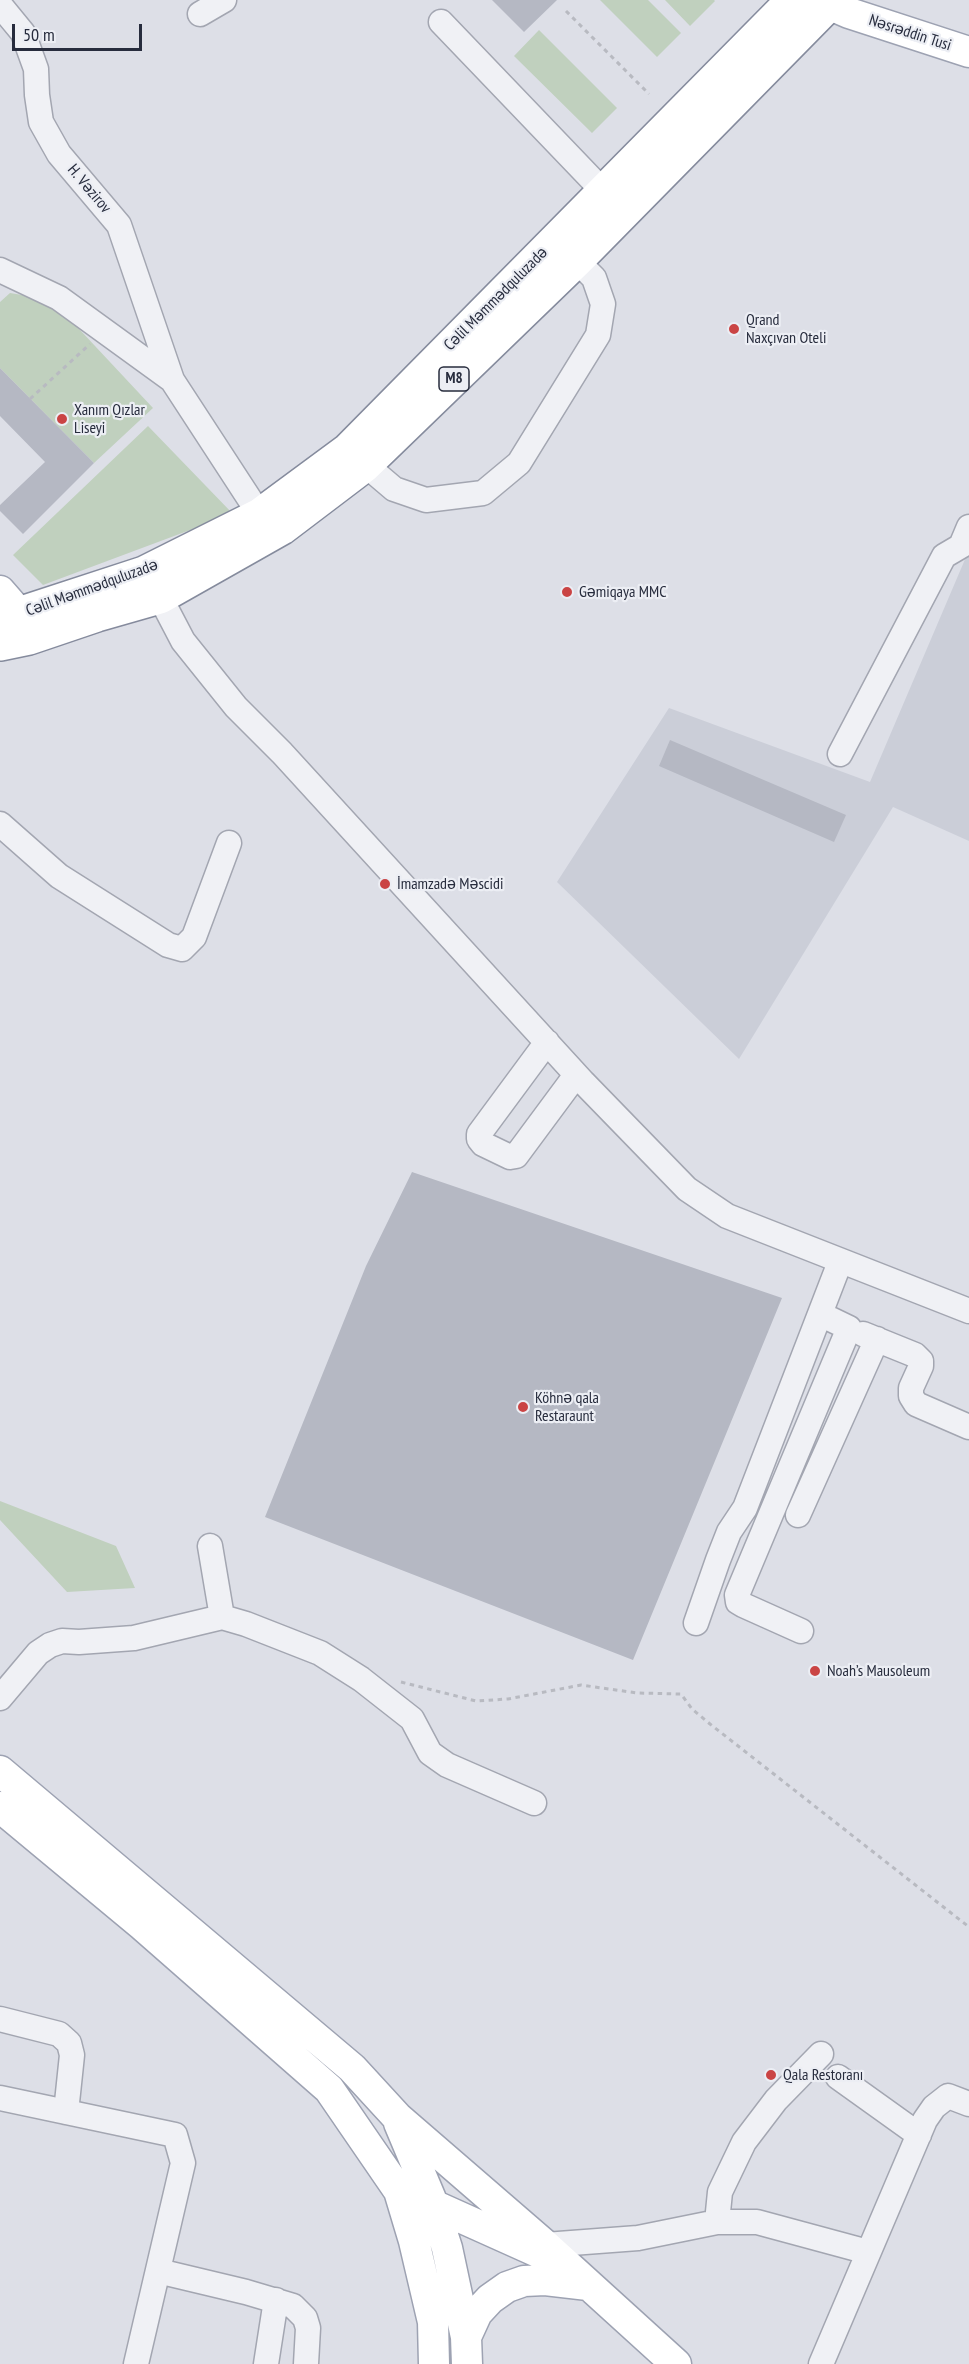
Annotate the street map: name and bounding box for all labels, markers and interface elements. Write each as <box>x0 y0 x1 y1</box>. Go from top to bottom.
street label: Nəsrəddin Tusi <box>866 11 954 55</box>
scale bar <box>15 12 146 50</box>
text: 50 m <box>23 23 55 46</box>
street label: H. Vəzirov <box>63 161 115 217</box>
street label: Cəlil Məmmədquluzadə <box>440 243 552 355</box>
place label: Qrand Naxçıvan Oteli <box>746 310 826 348</box>
marker: Qrand Naxçıvan Oteli <box>727 322 741 336</box>
road number: M8 <box>439 367 469 391</box>
place label: Xanım Qızlar Liseyi <box>74 400 145 438</box>
marker: Xanım Qızlar Liseyi <box>55 412 69 426</box>
street label: Cəlil Məmmədquluzadə <box>23 555 161 621</box>
place label: Gəmiqaya MMC <box>579 582 666 602</box>
marker: Gəmiqaya MMC <box>560 585 574 599</box>
place label: İmamzadə Məscidi <box>397 874 503 894</box>
marker: İmamzadə Məscidi <box>378 877 392 891</box>
place label: Köhnə qala Restaraunt <box>535 1388 599 1426</box>
marker: Köhnə qala Restaraunt <box>516 1400 530 1414</box>
place label: Noah’s Mausoleum <box>827 1661 930 1681</box>
marker: Noah’s Mausoleum <box>808 1664 822 1678</box>
place label: Qala Restoranı <box>783 2065 863 2085</box>
marker: Qala Restoranı <box>764 2068 778 2082</box>

